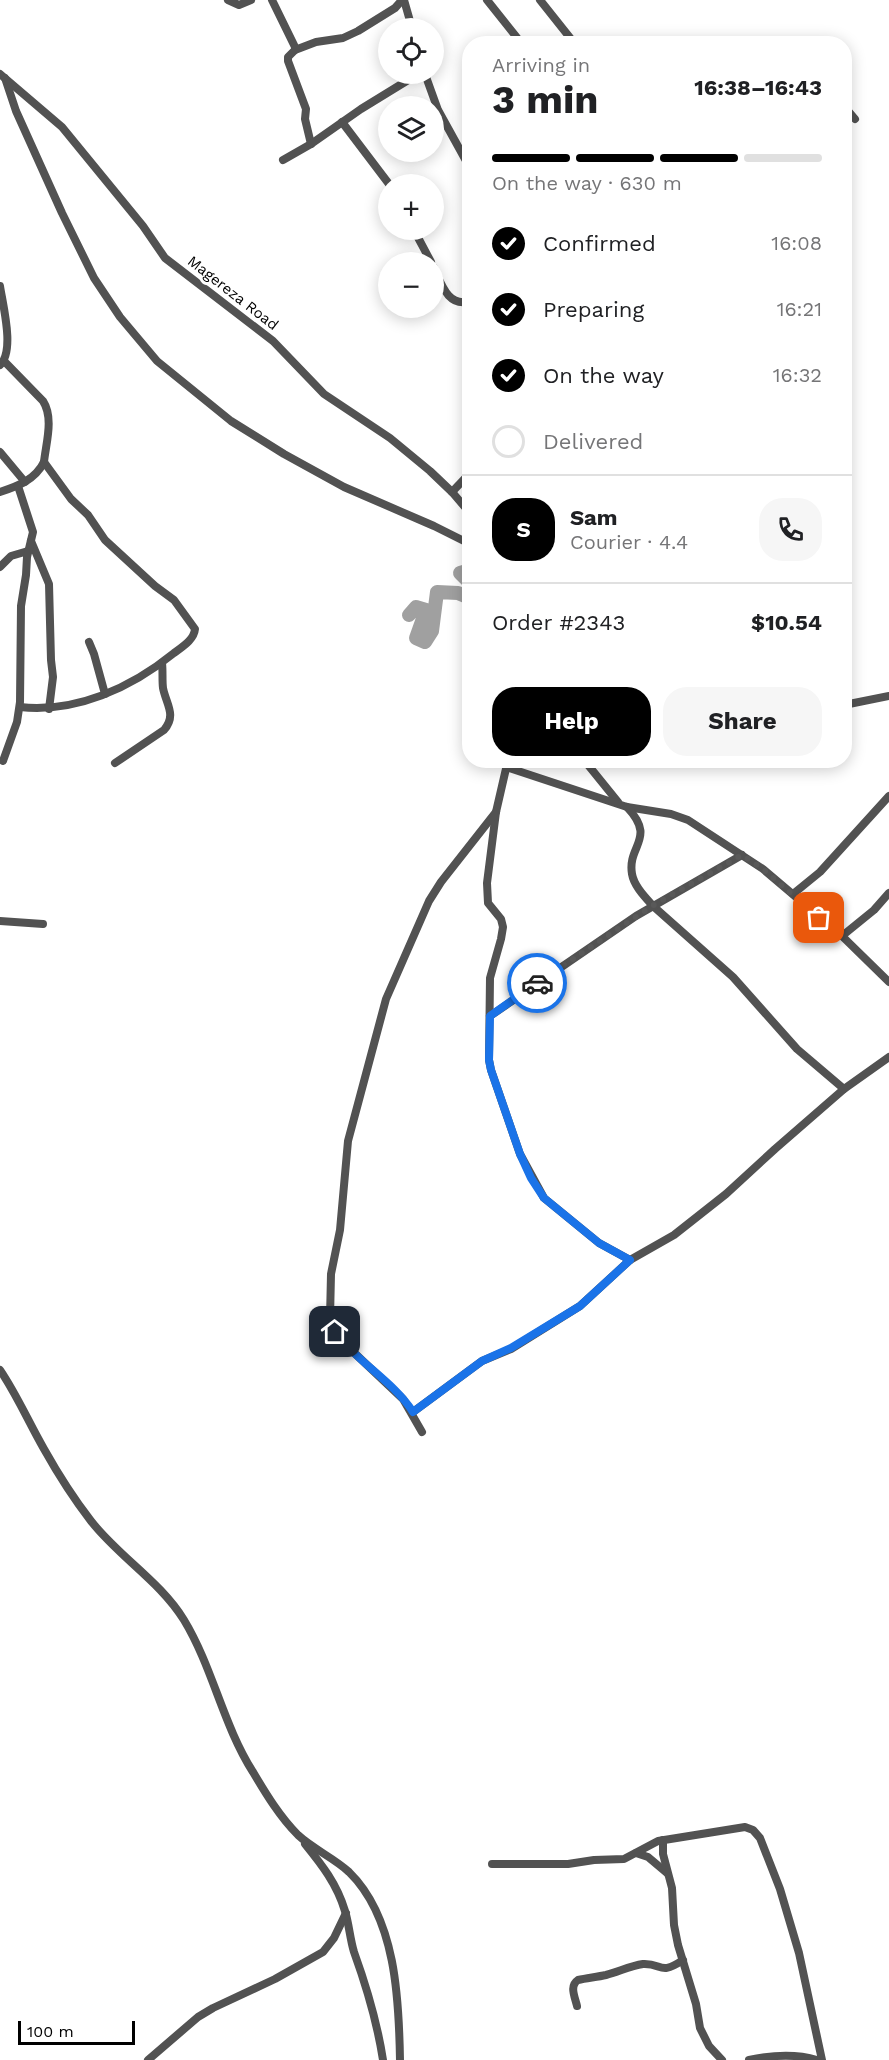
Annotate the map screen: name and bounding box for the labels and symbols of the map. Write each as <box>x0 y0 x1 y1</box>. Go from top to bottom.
street label: Magereza Road <box>184 252 282 334</box>
pin <box>793 892 844 943</box>
courier <box>507 953 567 1013</box>
pin <box>309 1306 360 1357</box>
scale bar <box>18 2018 135 2046</box>

